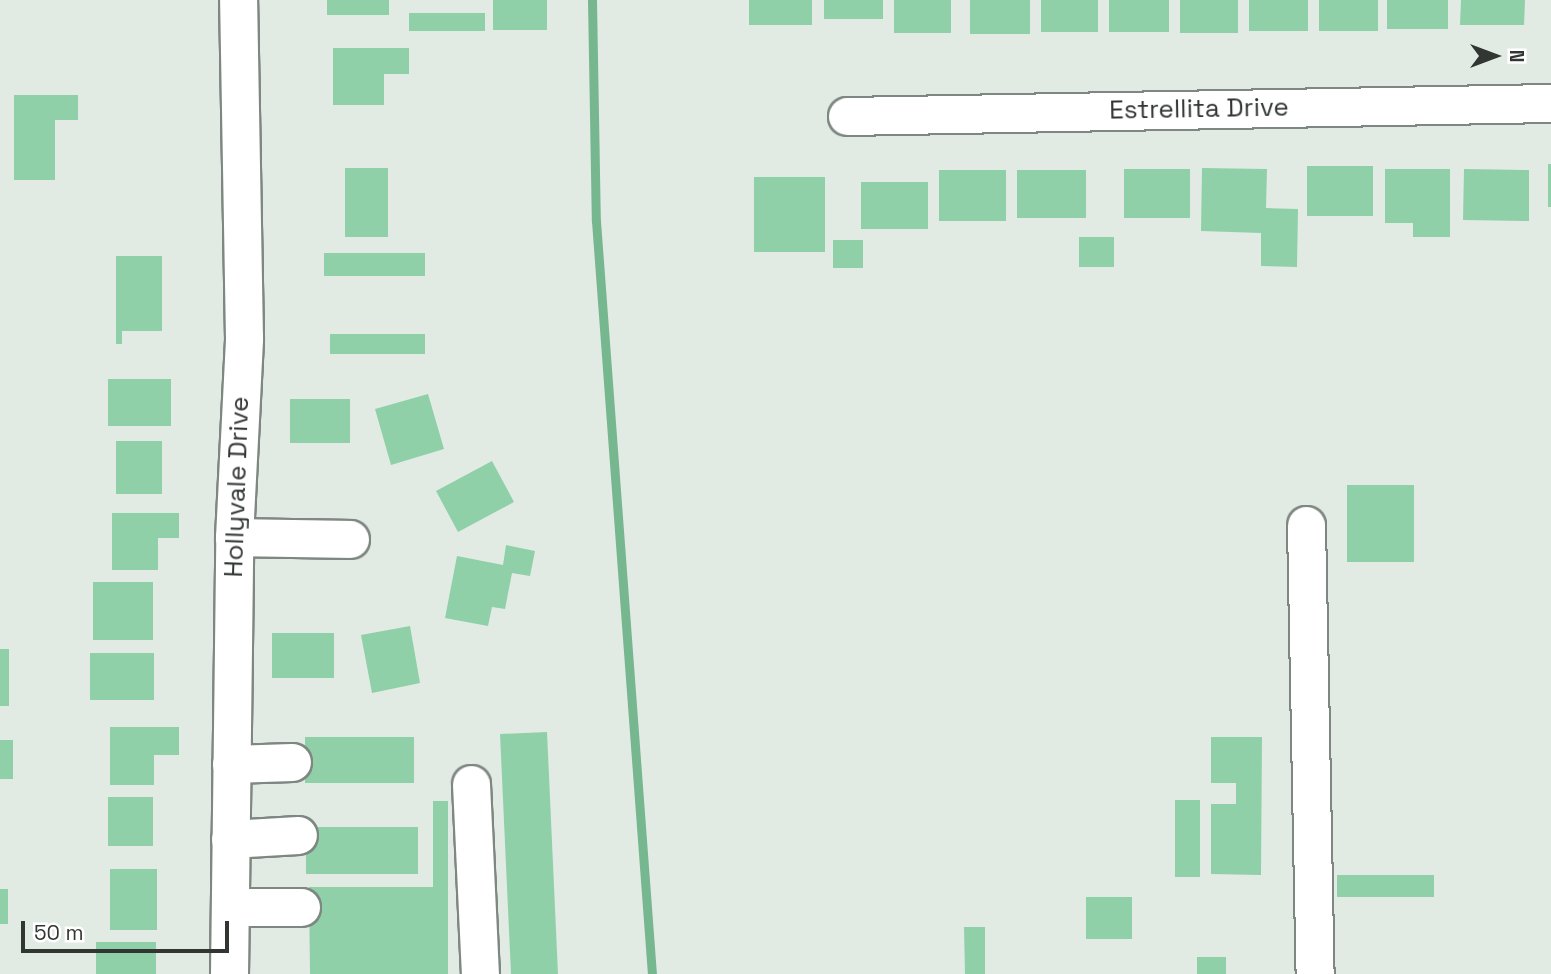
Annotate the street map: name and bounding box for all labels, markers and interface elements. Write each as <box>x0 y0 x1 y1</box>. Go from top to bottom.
north arrow <box>1460 21 1530 91</box>
text: N <box>1504 50 1529 62</box>
street label: Estrellita Drive <box>1109 92 1289 126</box>
street label: Hollyvale Drive <box>218 396 256 578</box>
scale bar <box>24 908 233 952</box>
text: 50 m <box>34 919 84 946</box>

